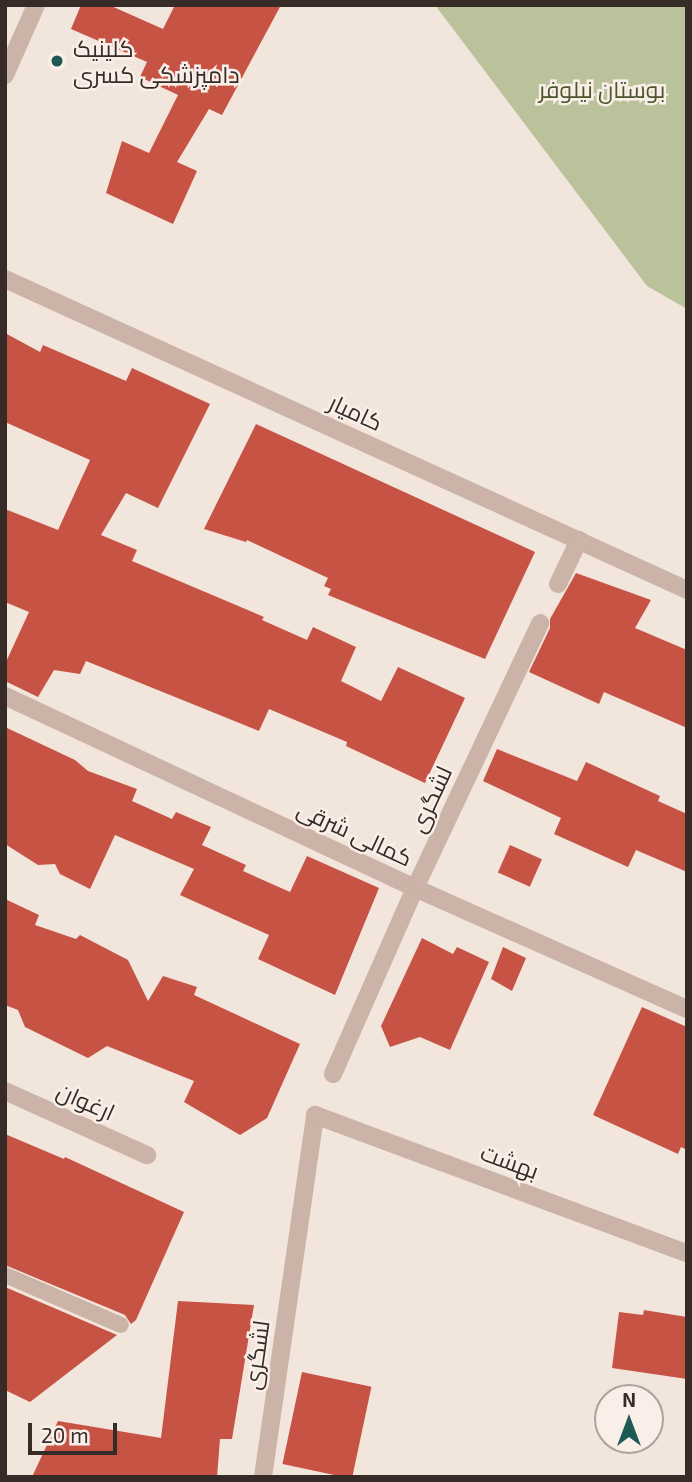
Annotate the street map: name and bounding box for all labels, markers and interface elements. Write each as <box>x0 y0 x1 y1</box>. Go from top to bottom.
place label: کلینیک دامپزشکی کسری <box>73 34 240 88</box>
marker: کلینیک دامپزشکی کسری <box>47 51 67 71</box>
park label: بوستان نیلوفر <box>539 75 665 103</box>
street label: کامیار <box>325 388 387 436</box>
street label: لشگری <box>403 761 457 837</box>
street label: کمالی شرقی <box>293 794 417 872</box>
street label: ارغوان <box>53 1076 119 1126</box>
street label: بهشت <box>477 1138 543 1184</box>
street label: لشگری <box>237 1318 275 1392</box>
north arrow <box>594 1384 664 1454</box>
text: N <box>622 1388 636 1411</box>
scale bar <box>32 1408 121 1452</box>
text: 20 m <box>41 1422 89 1447</box>

